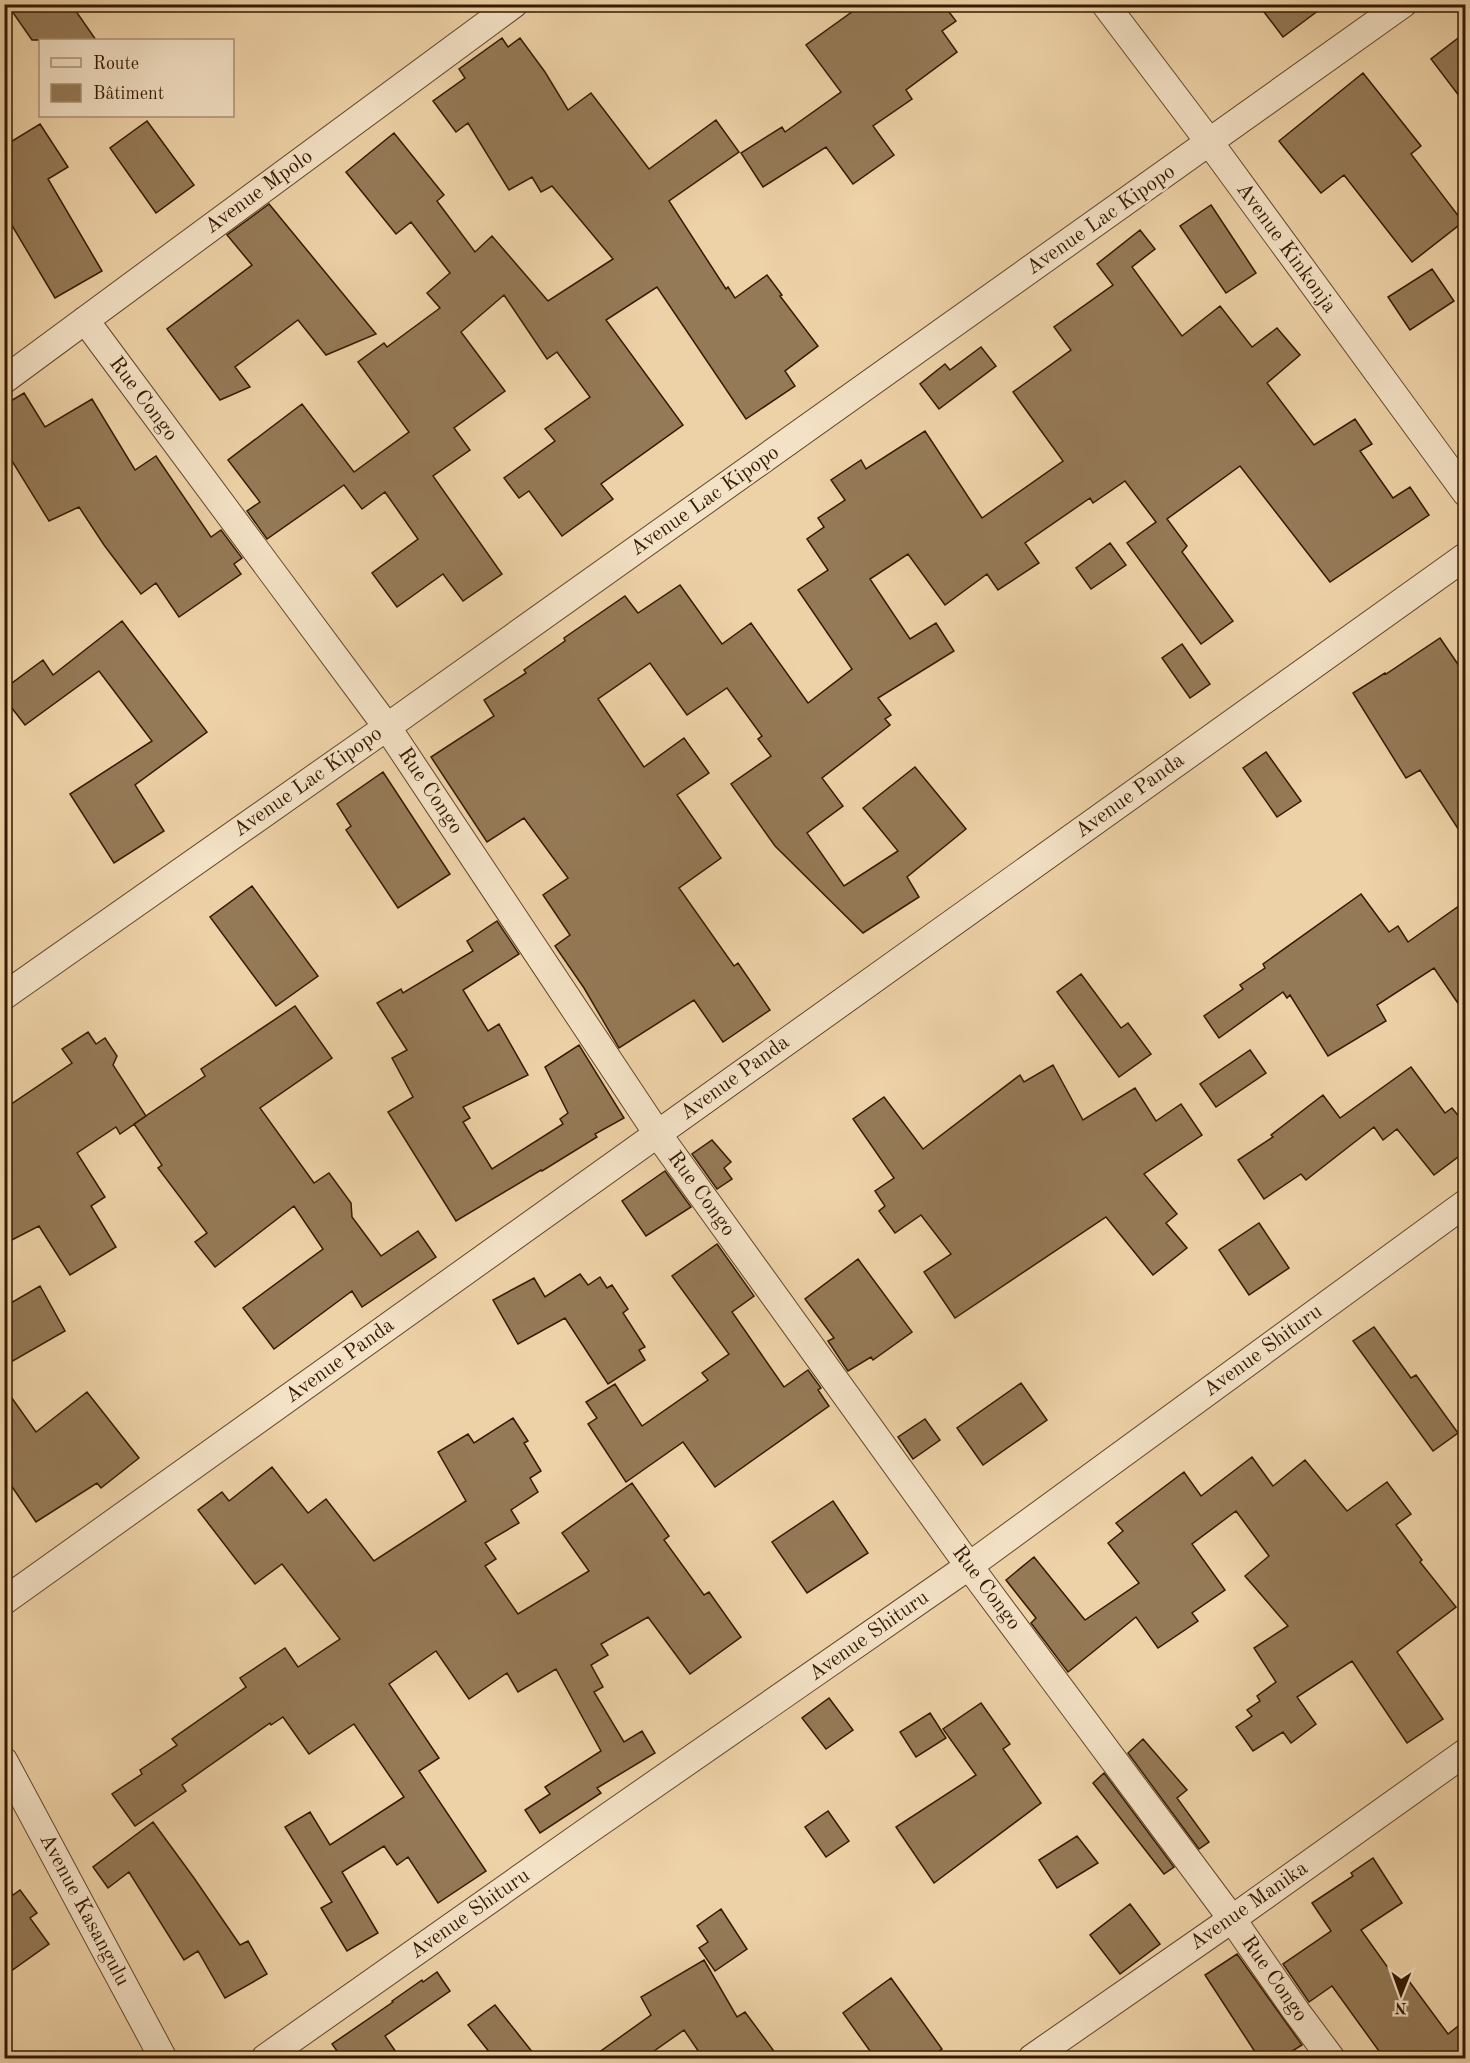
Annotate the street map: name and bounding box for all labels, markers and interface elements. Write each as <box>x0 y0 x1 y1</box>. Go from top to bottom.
legend <box>39 39 234 117</box>
text: Route <box>93 55 139 73</box>
text: Bâtiment <box>93 85 164 103</box>
street label: Avenue Mpolo <box>201 146 317 238</box>
street label: Avenue Lac Kipopo <box>1023 161 1179 279</box>
street label: Avenue Kinkonja <box>1232 179 1340 317</box>
street label: Rue Congo <box>105 353 181 445</box>
street label: Avenue Lac Kipopo <box>627 442 783 560</box>
street label: Avenue Lac Kipopo <box>230 723 386 841</box>
street label: Rue Congo <box>394 744 466 838</box>
street label: Avenue Panda <box>1072 750 1188 842</box>
street label: Avenue Panda <box>677 1032 793 1124</box>
street label: Rue Congo <box>663 1148 739 1240</box>
street label: Avenue Shituru <box>1200 1301 1326 1401</box>
street label: Avenue Panda <box>282 1315 398 1407</box>
street label: Rue Congo <box>948 1542 1024 1634</box>
street label: Avenue Shituru <box>805 1587 933 1685</box>
street label: Avenue Kasangulu <box>35 1830 133 1990</box>
street label: Avenue Manika <box>1186 1858 1312 1954</box>
street label: Avenue Shituru <box>406 1865 534 1963</box>
street label: Rue Congo <box>1237 1932 1311 2026</box>
north arrow <box>1371 1964 1431 2024</box>
text: N <box>1394 1999 1407 2015</box>

